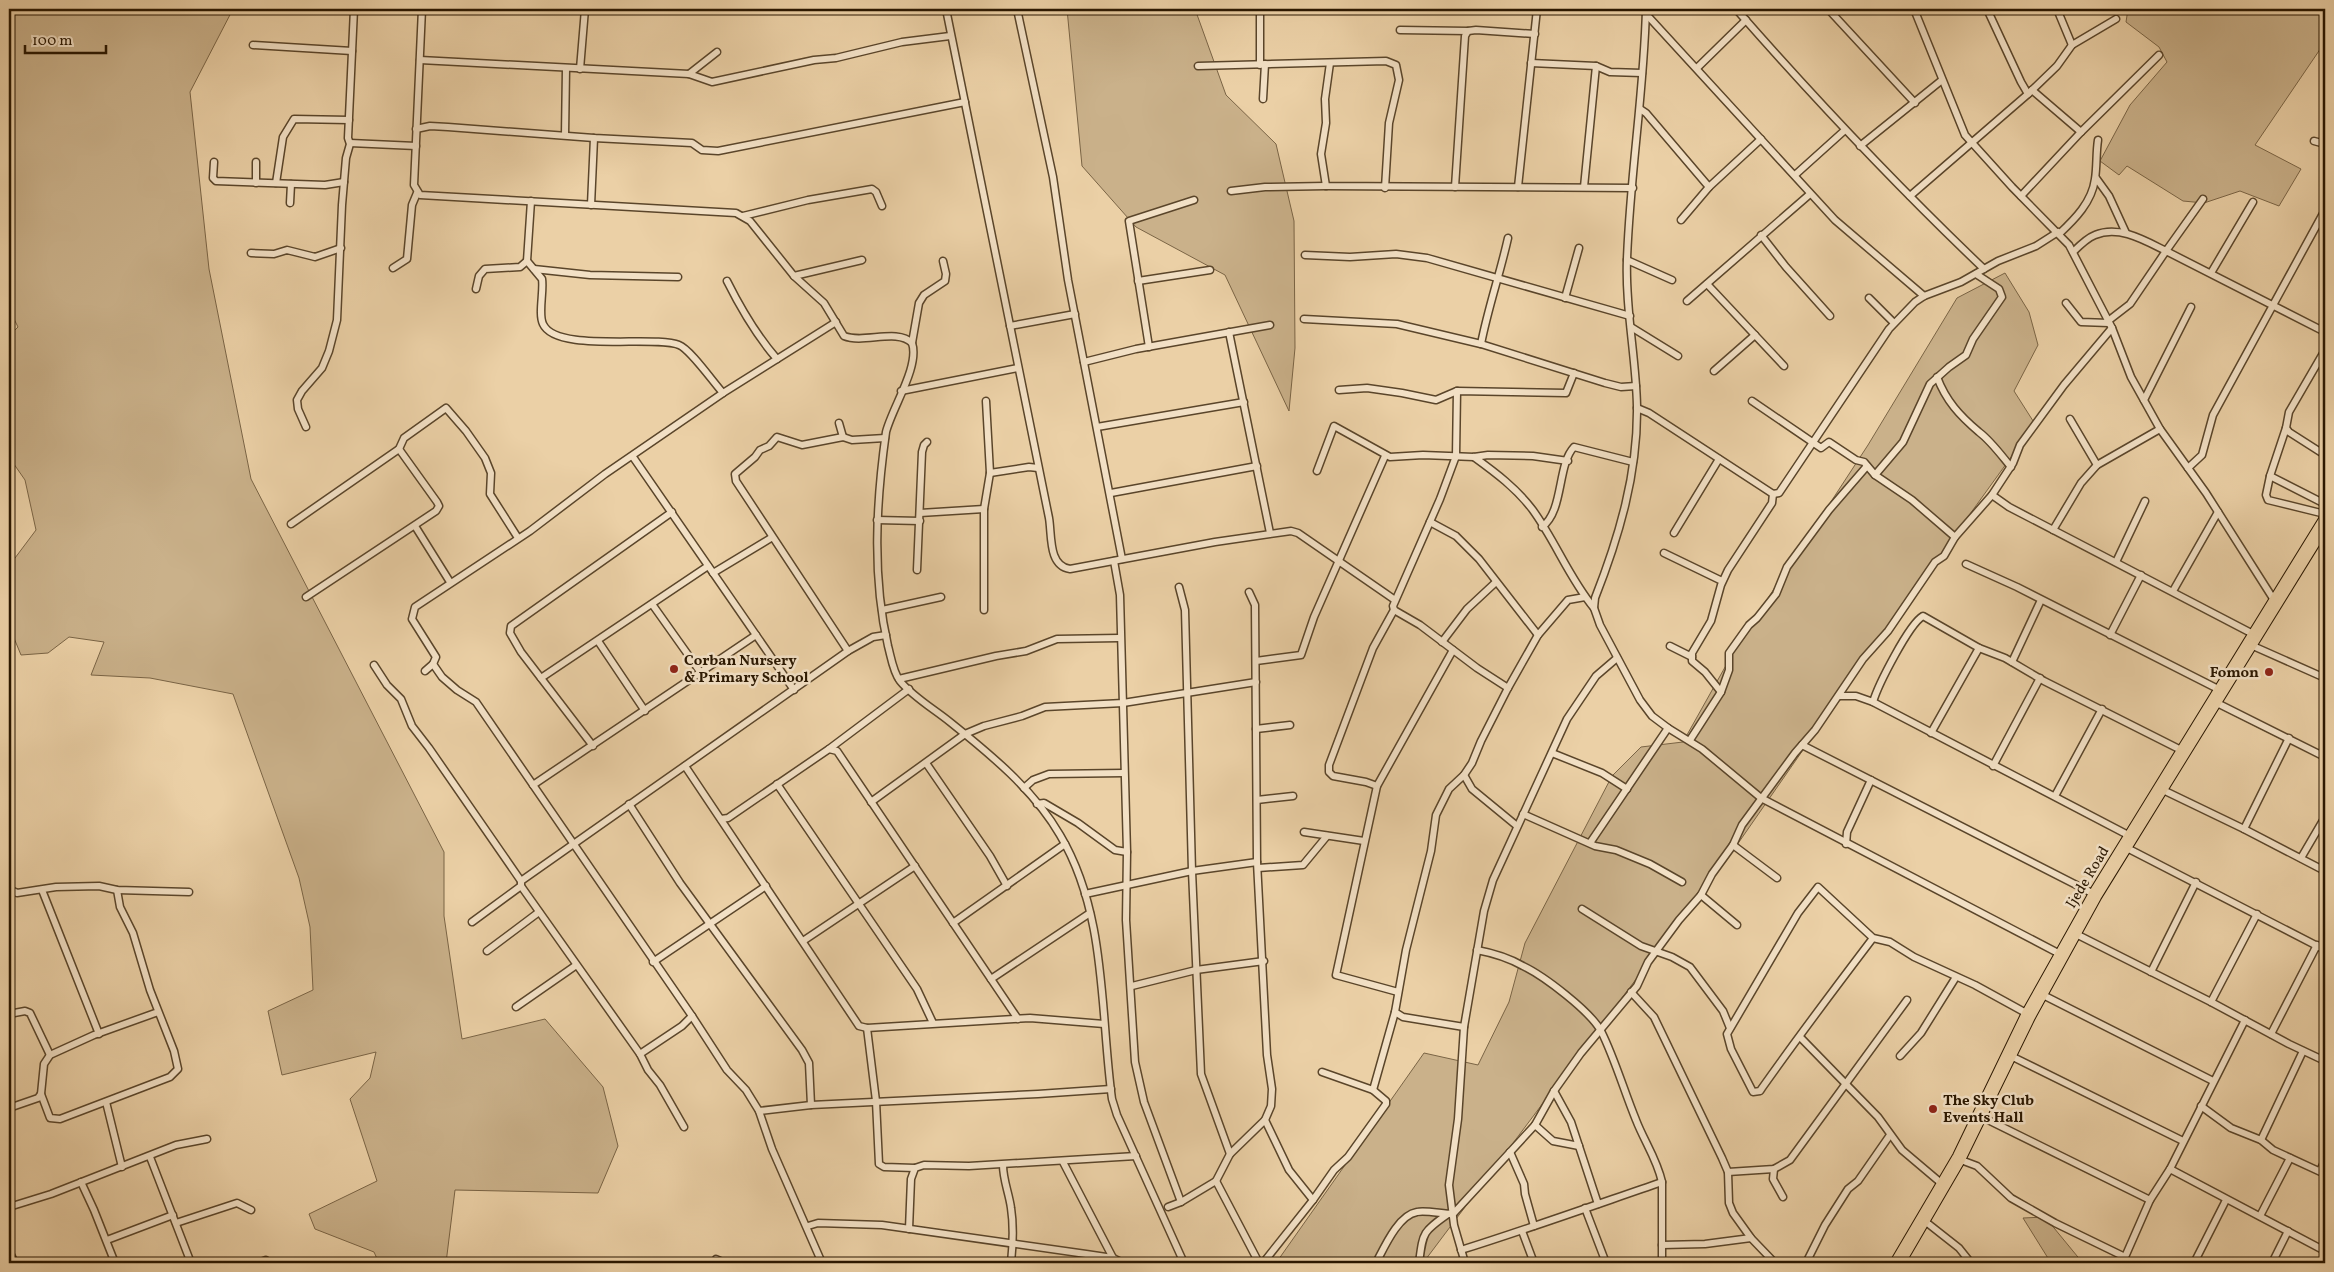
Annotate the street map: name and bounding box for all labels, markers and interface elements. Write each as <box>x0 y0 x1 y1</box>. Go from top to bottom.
scale bar <box>25 22 106 54</box>
text: 100 m <box>32 31 72 52</box>
place label: Corban Nursery & Primary School <box>684 651 809 689</box>
marker: Corban Nursery & Primary School <box>668 663 680 675</box>
place label: Fomon <box>2210 663 2259 684</box>
marker: Fomon <box>2263 666 2275 678</box>
street label: Ijede Road <box>2061 843 2115 913</box>
place label: The Sky Club Events Hall <box>1943 1091 2034 1129</box>
marker: The Sky Club Events Hall <box>1927 1103 1939 1115</box>

